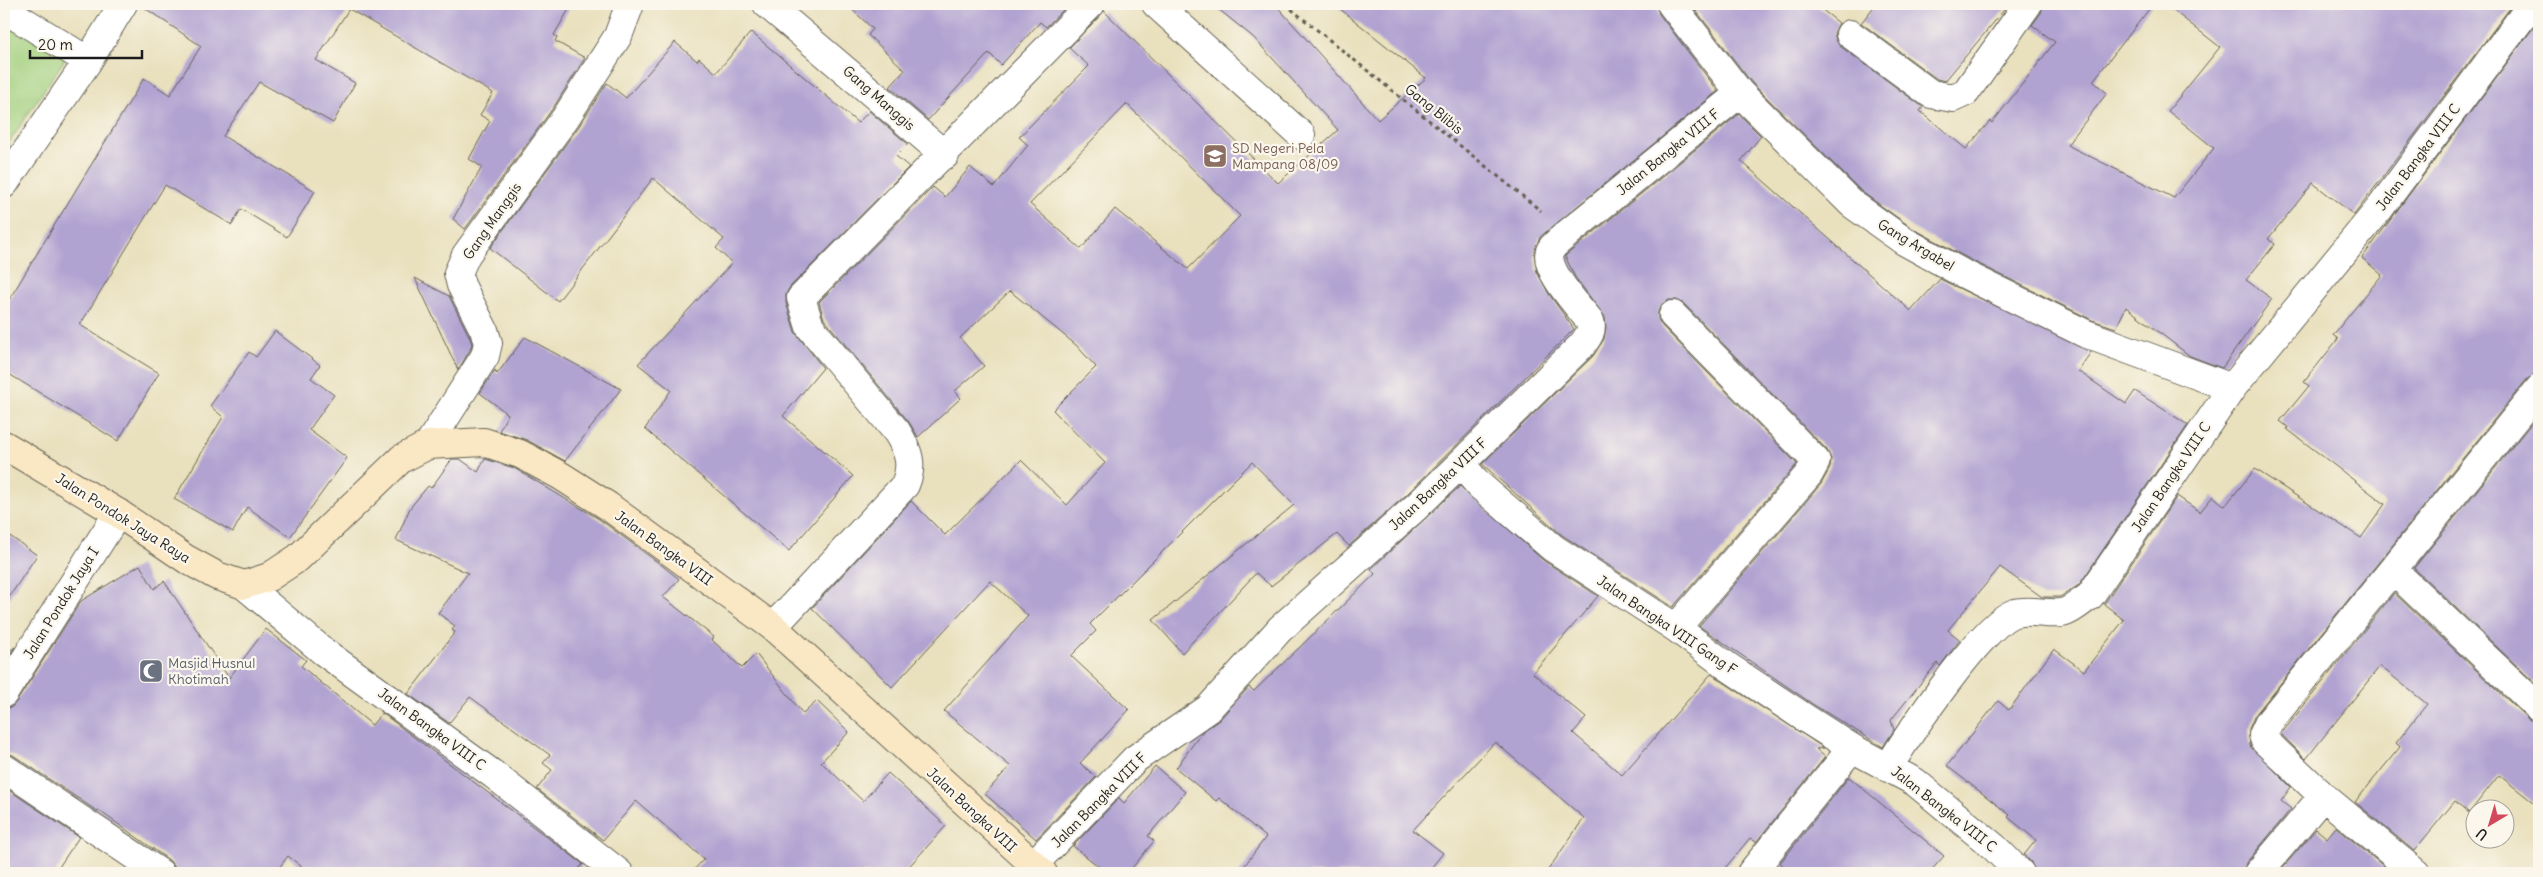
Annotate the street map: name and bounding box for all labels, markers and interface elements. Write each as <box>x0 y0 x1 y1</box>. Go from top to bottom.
scale bar <box>30 28 142 60</box>
text: 20 m <box>38 35 73 54</box>
street label: Gang Manggis <box>839 62 919 134</box>
street label: Gang Blibis <box>1401 80 1467 138</box>
street label: Jalan Bangka VIII C <box>2372 100 2464 214</box>
street label: Jalan Bangka VIII F <box>1613 105 1723 199</box>
place label: SD Negeri Pela Mampang 08/09 <box>1232 139 1338 173</box>
school or university icon: SD Negeri Pela Mampang 08/09 <box>1202 143 1228 169</box>
street label: Gang Manggis <box>459 179 525 263</box>
street label: Gang Argabel <box>1874 215 1958 275</box>
street label: Jalan Bangka VIII C <box>2128 419 2214 535</box>
street label: Jalan Bangka VIII F <box>1385 434 1491 534</box>
street label: Jalan Pondok Jaya Raya <box>52 469 194 567</box>
street label: Jalan Bangka VIII <box>612 507 716 589</box>
street label: Jalan Pondok Jaya I <box>19 544 103 662</box>
street label: Jalan Bangka VIII Gang F <box>1594 571 1740 679</box>
place label: Masjid Husnul Khotimah <box>168 654 255 688</box>
mosque icon: Masjid Husnul Khotimah <box>138 658 164 684</box>
street label: Jalan Bangka VIII C <box>375 684 489 774</box>
street label: Jalan Bangka VIII F <box>1048 749 1150 851</box>
street label: Jalan Bangka VIII C <box>1888 762 2000 856</box>
street label: Jalan Bangka VIII <box>923 764 1021 856</box>
north arrow <box>2466 800 2516 850</box>
text: U <box>2473 824 2491 844</box>

